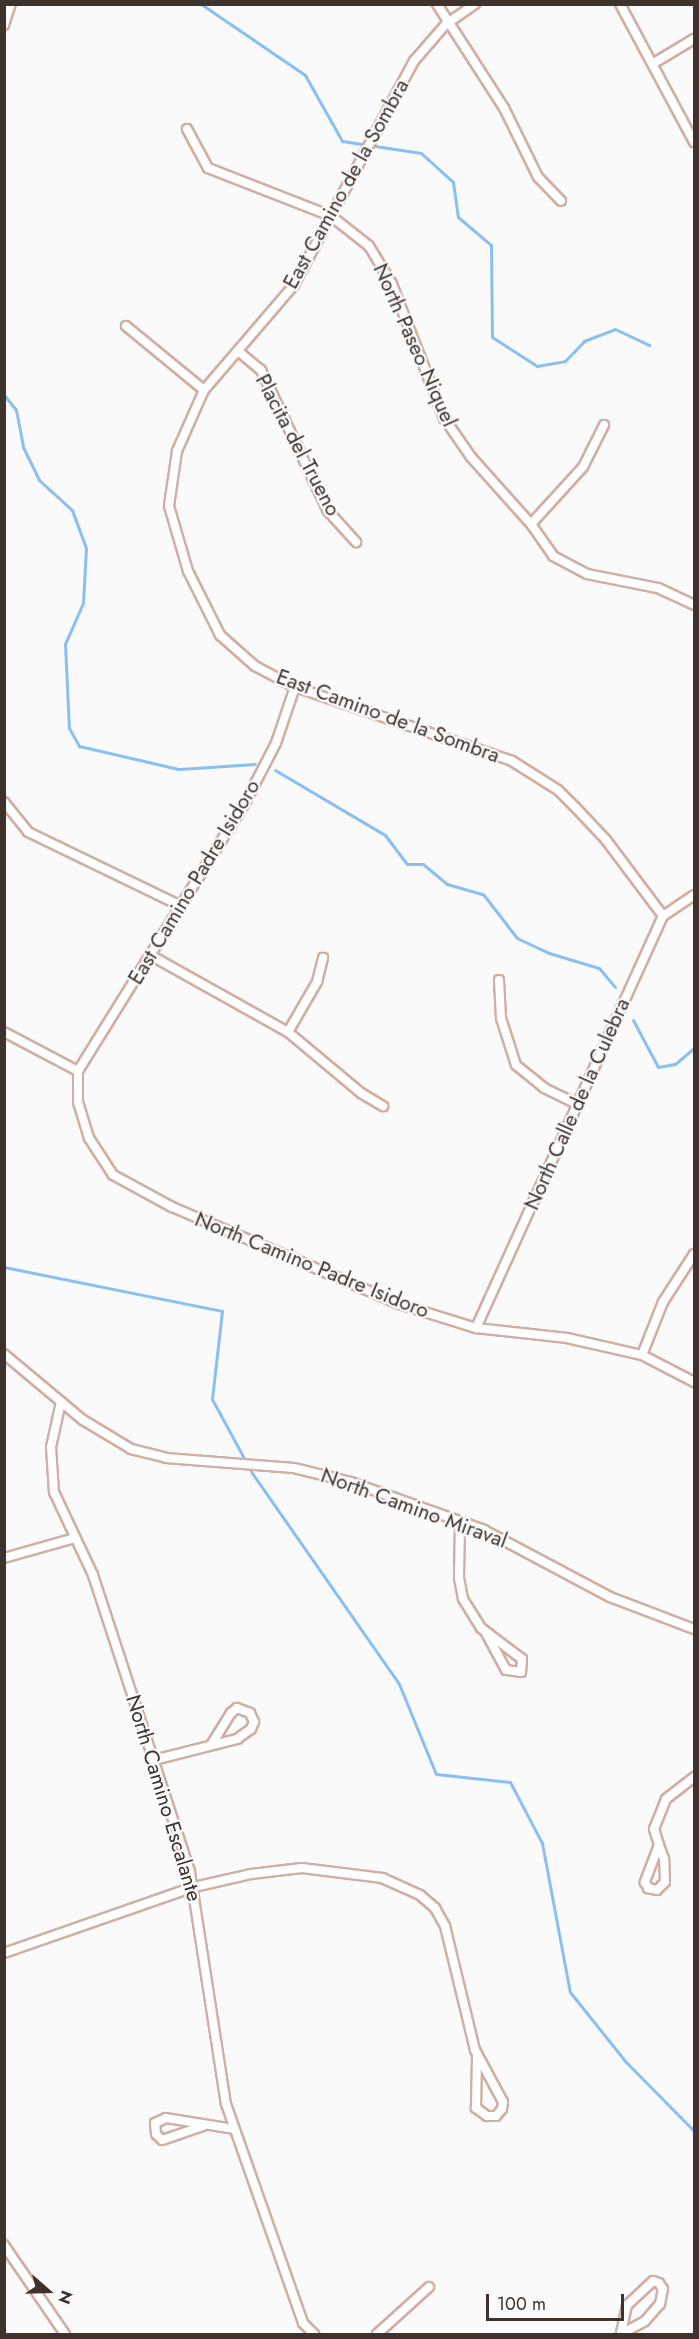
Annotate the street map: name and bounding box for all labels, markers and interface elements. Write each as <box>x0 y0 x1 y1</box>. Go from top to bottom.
street label: East Camino de la Sombra <box>278 75 414 293</box>
street label: North Paseo Niquel <box>368 260 462 430</box>
street label: Placita del Trueno <box>250 370 346 520</box>
street label: East Camino de la Sombra <box>273 664 503 768</box>
street label: East Camino Padre Isidoro <box>123 775 265 989</box>
street label: North Calle de la Culebra <box>519 994 635 1214</box>
street label: North Camino Padre Isidoro <box>191 1206 433 1324</box>
street label: North Camino Miraval <box>317 1463 511 1553</box>
street label: North Camino Escalante <box>121 1692 207 1904</box>
north arrow <box>18 2261 78 2321</box>
scale bar <box>489 2282 627 2320</box>
text: N <box>52 2287 78 2307</box>
text: 100 m <box>497 2291 546 2317</box>

